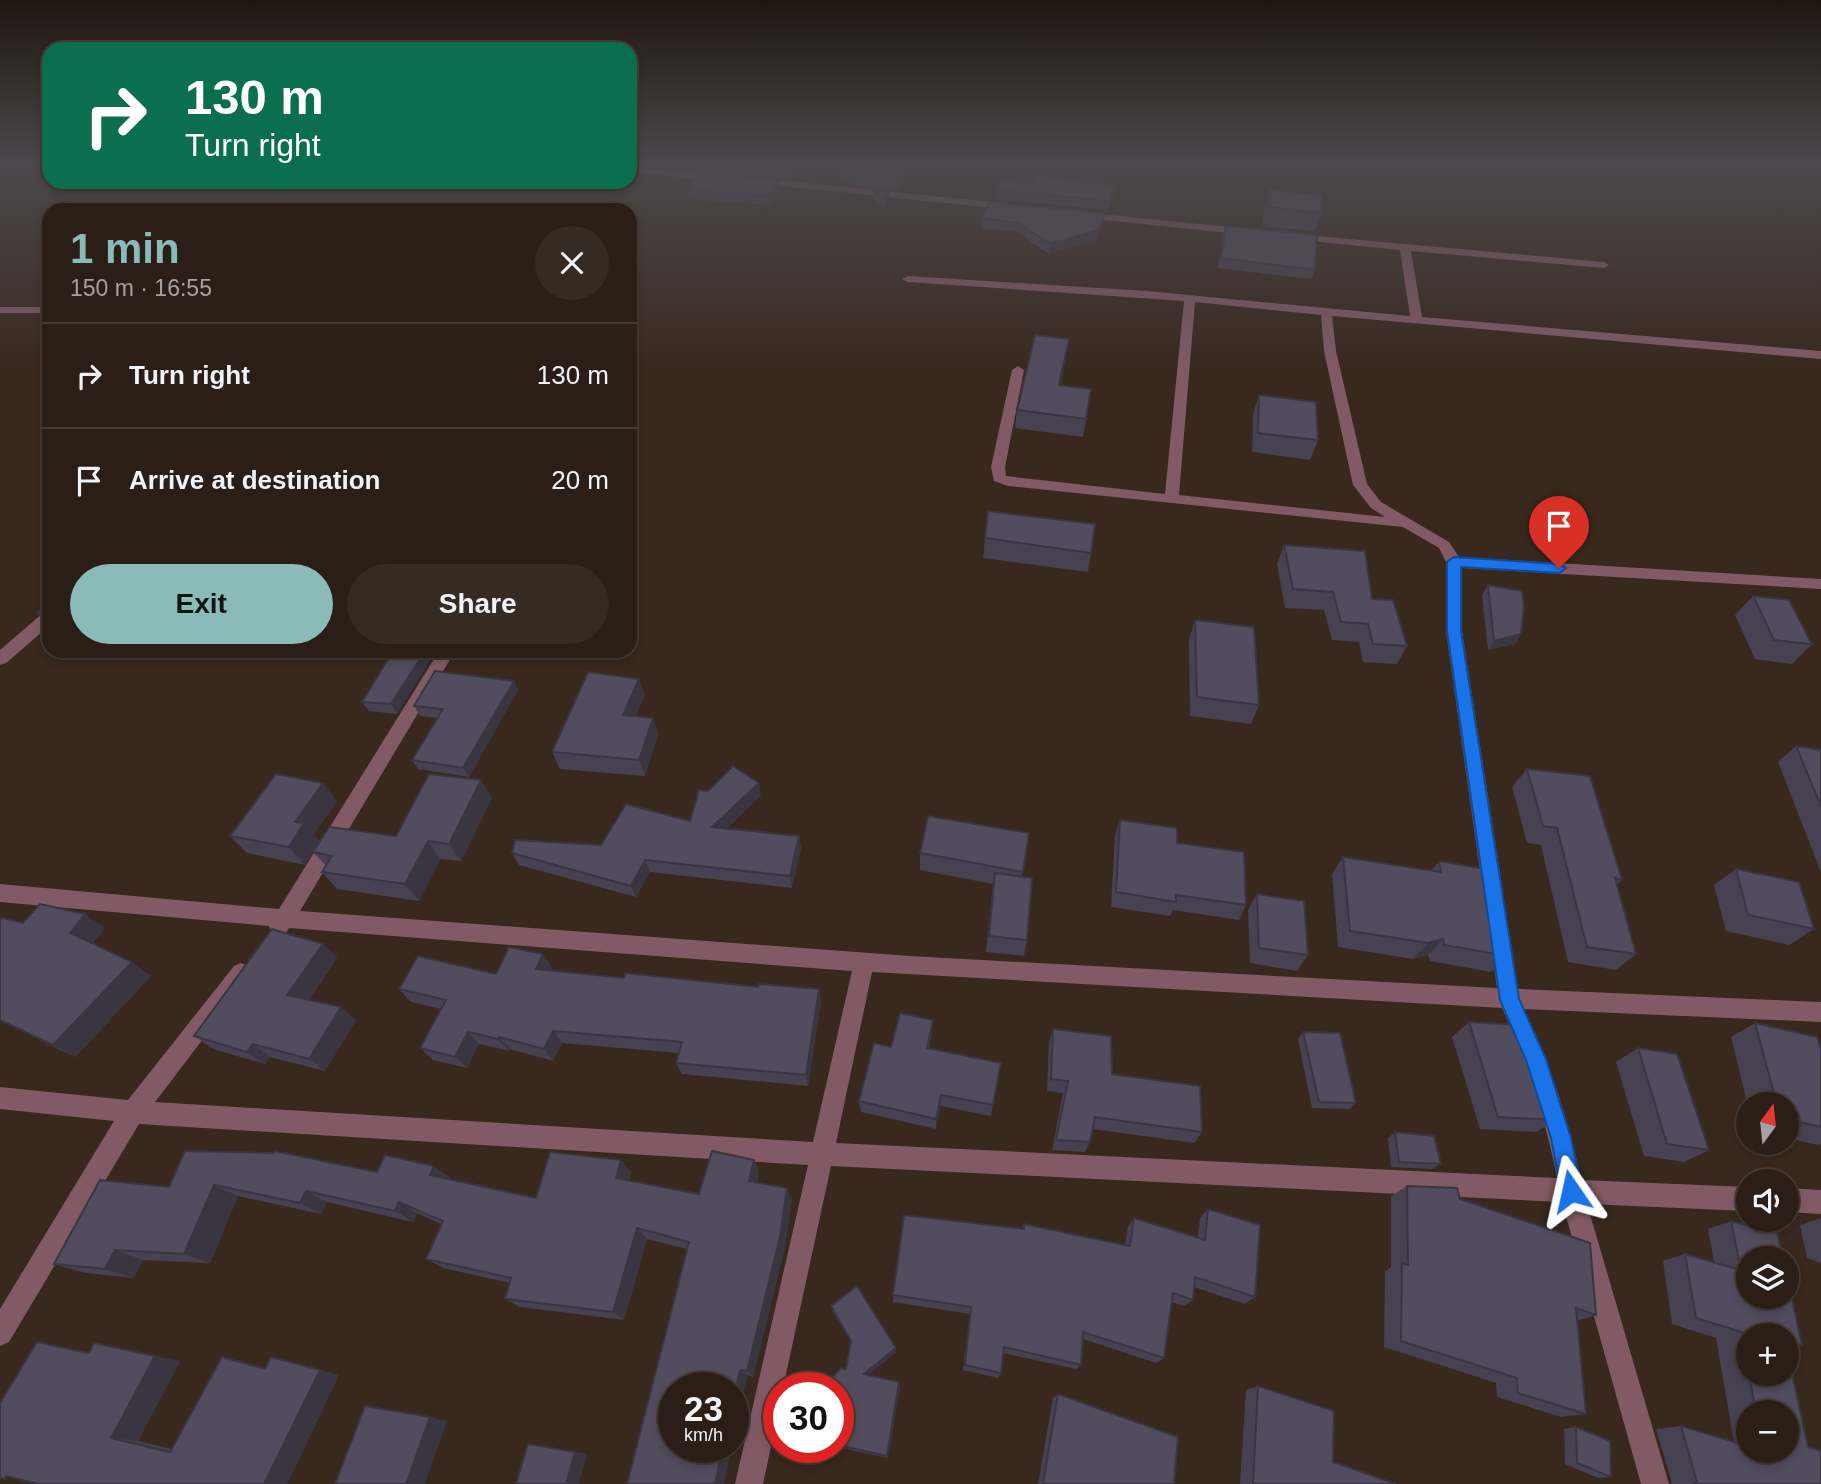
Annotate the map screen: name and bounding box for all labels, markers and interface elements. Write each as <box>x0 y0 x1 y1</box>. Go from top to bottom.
icon: right <box>70 70 161 161</box>
text: 130 m <box>185 70 324 124</box>
text: Turn right <box>185 127 321 163</box>
text: 1 min <box>70 225 180 272</box>
button: close <box>535 226 609 300</box>
text: 150 m · 16:55 <box>70 275 212 301</box>
icon: right <box>70 357 108 395</box>
text: Turn right <box>129 360 250 390</box>
text: 130 m <box>537 360 609 390</box>
icon: arrive <box>70 462 108 500</box>
text: Arrive at destination <box>129 465 380 495</box>
text: 20 m <box>551 465 609 495</box>
pin <box>1529 496 1589 568</box>
icon: arrive <box>1540 507 1578 545</box>
button: Exit <box>70 564 333 644</box>
button: Share <box>347 564 609 644</box>
north arrow <box>1736 1092 1799 1155</box>
map controls <box>1736 1092 1799 1463</box>
position arrow <box>1534 1154 1608 1228</box>
button: sound <box>1736 1169 1799 1232</box>
button: layers <box>1736 1246 1799 1309</box>
button: + <box>1736 1323 1799 1386</box>
speed limit sign: 30 <box>763 1372 854 1463</box>
text: 23 <box>684 1389 723 1428</box>
button: − <box>1736 1400 1799 1463</box>
text: km/h <box>684 1425 723 1445</box>

